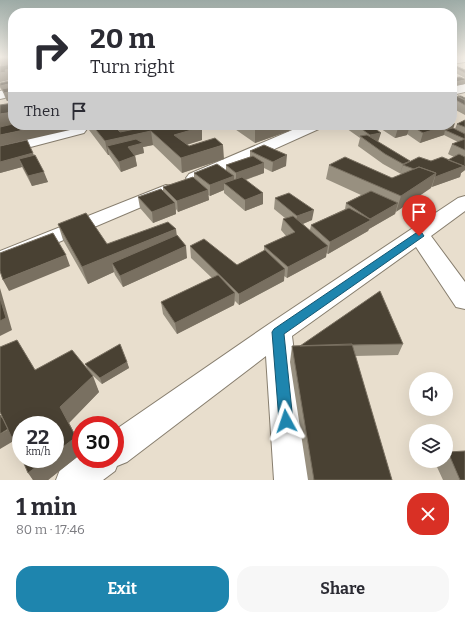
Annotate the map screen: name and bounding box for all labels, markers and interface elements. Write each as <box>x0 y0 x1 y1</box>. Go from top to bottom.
text: 20 m <box>90 22 155 55</box>
icon: right <box>24 24 76 76</box>
text: Turn right <box>90 56 175 78</box>
icon: arrive <box>68 100 90 122</box>
text: Then <box>24 102 60 120</box>
pin <box>402 195 436 236</box>
icon: arrive <box>408 201 430 223</box>
map controls <box>409 372 453 468</box>
button: sound <box>409 372 453 416</box>
position arrow <box>265 400 307 442</box>
speed limit sign: 30 <box>72 416 124 468</box>
button: layers <box>409 424 453 468</box>
text: 22 <box>27 425 49 449</box>
text: km/h <box>26 446 50 458</box>
text: 1 min <box>16 493 77 521</box>
button: close <box>407 493 449 535</box>
text: 80 m · 17:46 <box>16 522 85 537</box>
button: Exit <box>16 566 229 612</box>
button: Share <box>237 566 449 612</box>

